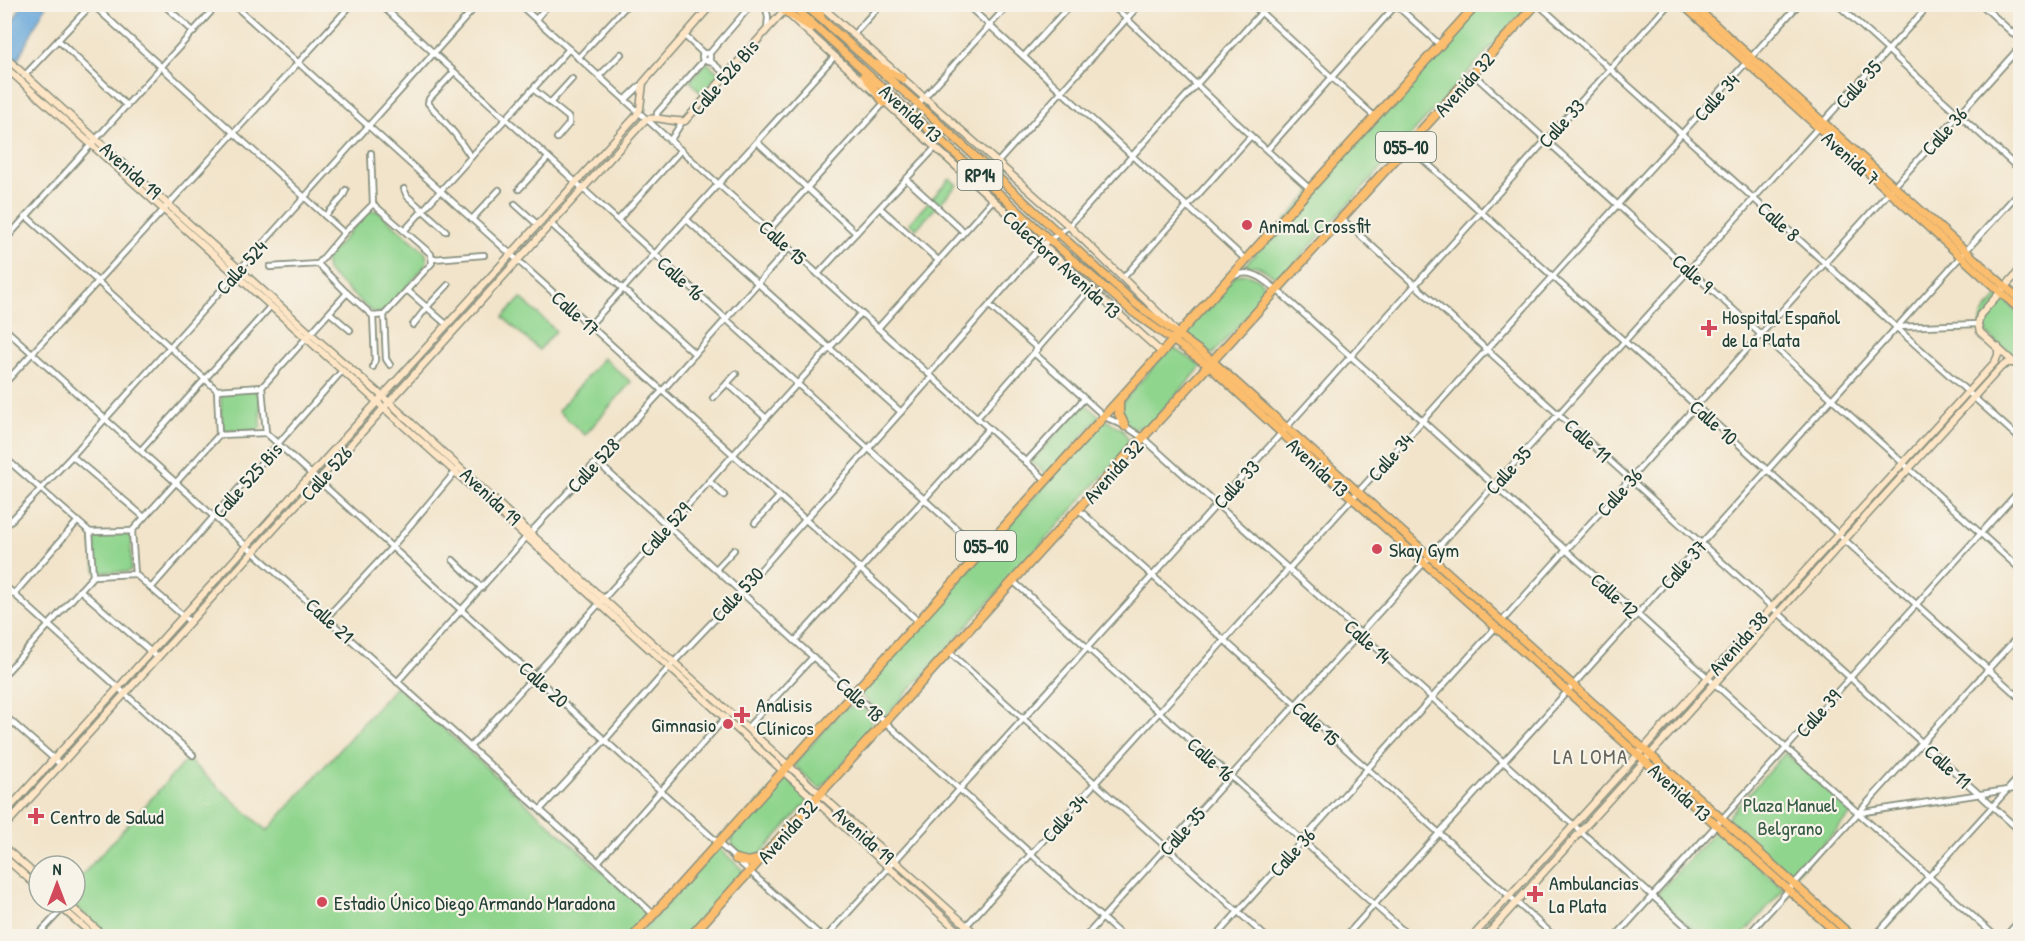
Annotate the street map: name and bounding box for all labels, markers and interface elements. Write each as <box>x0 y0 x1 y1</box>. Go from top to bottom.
street label: Calle 526 Bis <box>683 33 765 121</box>
street label: Avenida 32 <box>1428 46 1500 122</box>
street label: Calle 35 <box>1829 53 1888 114</box>
street label: Calle 34 <box>1687 67 1745 127</box>
street label: Avenida 13 <box>874 78 948 148</box>
street label: Calle 33 <box>1532 92 1590 154</box>
street label: Calle 36 <box>1915 101 1973 161</box>
street label: Avenida 7 <box>1816 125 1886 191</box>
road number: 055-10 <box>1376 132 1436 162</box>
street label: Avenida 19 <box>94 135 168 205</box>
road number: RP14 <box>958 160 1002 190</box>
street label: Calle 8 <box>1752 195 1806 247</box>
street label: Colectora Avenida 13 <box>997 204 1127 325</box>
place label: Animal Crossfit <box>1259 212 1372 239</box>
street label: Calle 15 <box>753 213 813 271</box>
marker: Animal Crossfit <box>1240 218 1254 232</box>
street label: Calle 524 <box>209 234 273 300</box>
street label: Calle 9 <box>1666 247 1720 299</box>
street label: Calle 16 <box>651 249 711 307</box>
street label: Calle 17 <box>546 284 606 342</box>
place label: Hospital Español de La Plata <box>1722 303 1841 353</box>
marker: Hospital Español de La Plata <box>1700 319 1718 337</box>
street label: Calle 10 <box>1684 393 1744 451</box>
street label: Calle 11 <box>1559 412 1617 468</box>
street label: Calle 34 <box>1361 427 1419 487</box>
street label: Calle 528 <box>560 431 626 499</box>
street label: Avenida 13 <box>1281 431 1355 503</box>
street label: Avenida 32 <box>1077 433 1149 509</box>
street label: Calle 525 Bis <box>206 436 288 524</box>
street label: Calle 35 <box>1479 439 1538 500</box>
street label: Calle 526 <box>294 440 358 506</box>
street label: Calle 33 <box>1207 453 1265 515</box>
street label: Avenida 19 <box>455 461 527 531</box>
street label: Calle 36 <box>1590 462 1648 522</box>
street label: Calle 529 <box>633 496 697 562</box>
road number: 055-10 <box>956 531 1016 561</box>
street label: Calle 37 <box>1653 533 1713 595</box>
place label: Skay Gym <box>1389 536 1459 563</box>
marker: Skay Gym <box>1370 542 1384 556</box>
street label: Calle 530 <box>704 561 770 627</box>
street label: Calle 12 <box>1585 566 1646 624</box>
street label: Calle 21 <box>300 591 360 649</box>
street label: Avenida 38 <box>1702 605 1774 681</box>
street label: Calle 14 <box>1339 613 1397 669</box>
street label: Calle 20 <box>513 654 575 714</box>
street label: Calle 18 <box>830 670 890 728</box>
street label: Calle 39 <box>1789 683 1847 743</box>
place label: Analisis Clínicos <box>756 691 814 741</box>
street label: Calle 15 <box>1286 694 1346 752</box>
marker: Analisis Clínicos <box>733 706 751 724</box>
place label: Gimnasio <box>651 711 716 738</box>
marker: Gimnasio <box>721 717 735 731</box>
street label: Calle 16 <box>1181 730 1241 788</box>
street label: Calle 11 <box>1919 738 1977 794</box>
district label: LA LOMA <box>1553 742 1629 771</box>
street label: Avenida 13 <box>1643 757 1717 827</box>
street label: Calle 34 <box>1035 788 1093 848</box>
park label: Plaza Manuel Belgrano <box>1743 791 1838 841</box>
street label: Avenida 32 <box>751 793 823 869</box>
street label: Avenida 19 <box>827 800 901 870</box>
street label: Calle 35 <box>1153 800 1212 861</box>
place label: Centro de Salud <box>50 803 164 830</box>
marker: Centro de Salud <box>27 807 45 825</box>
street label: Calle 36 <box>1263 822 1321 882</box>
north arrow <box>27 854 87 914</box>
text: N <box>53 858 62 880</box>
place label: Ambulancias La Plata <box>1549 869 1639 919</box>
marker: Ambulancias La Plata <box>1526 885 1544 903</box>
place label: Estadio Único Diego Armando Maradona <box>334 889 615 916</box>
marker: Estadio Único Diego Armando Maradona <box>315 895 329 909</box>

